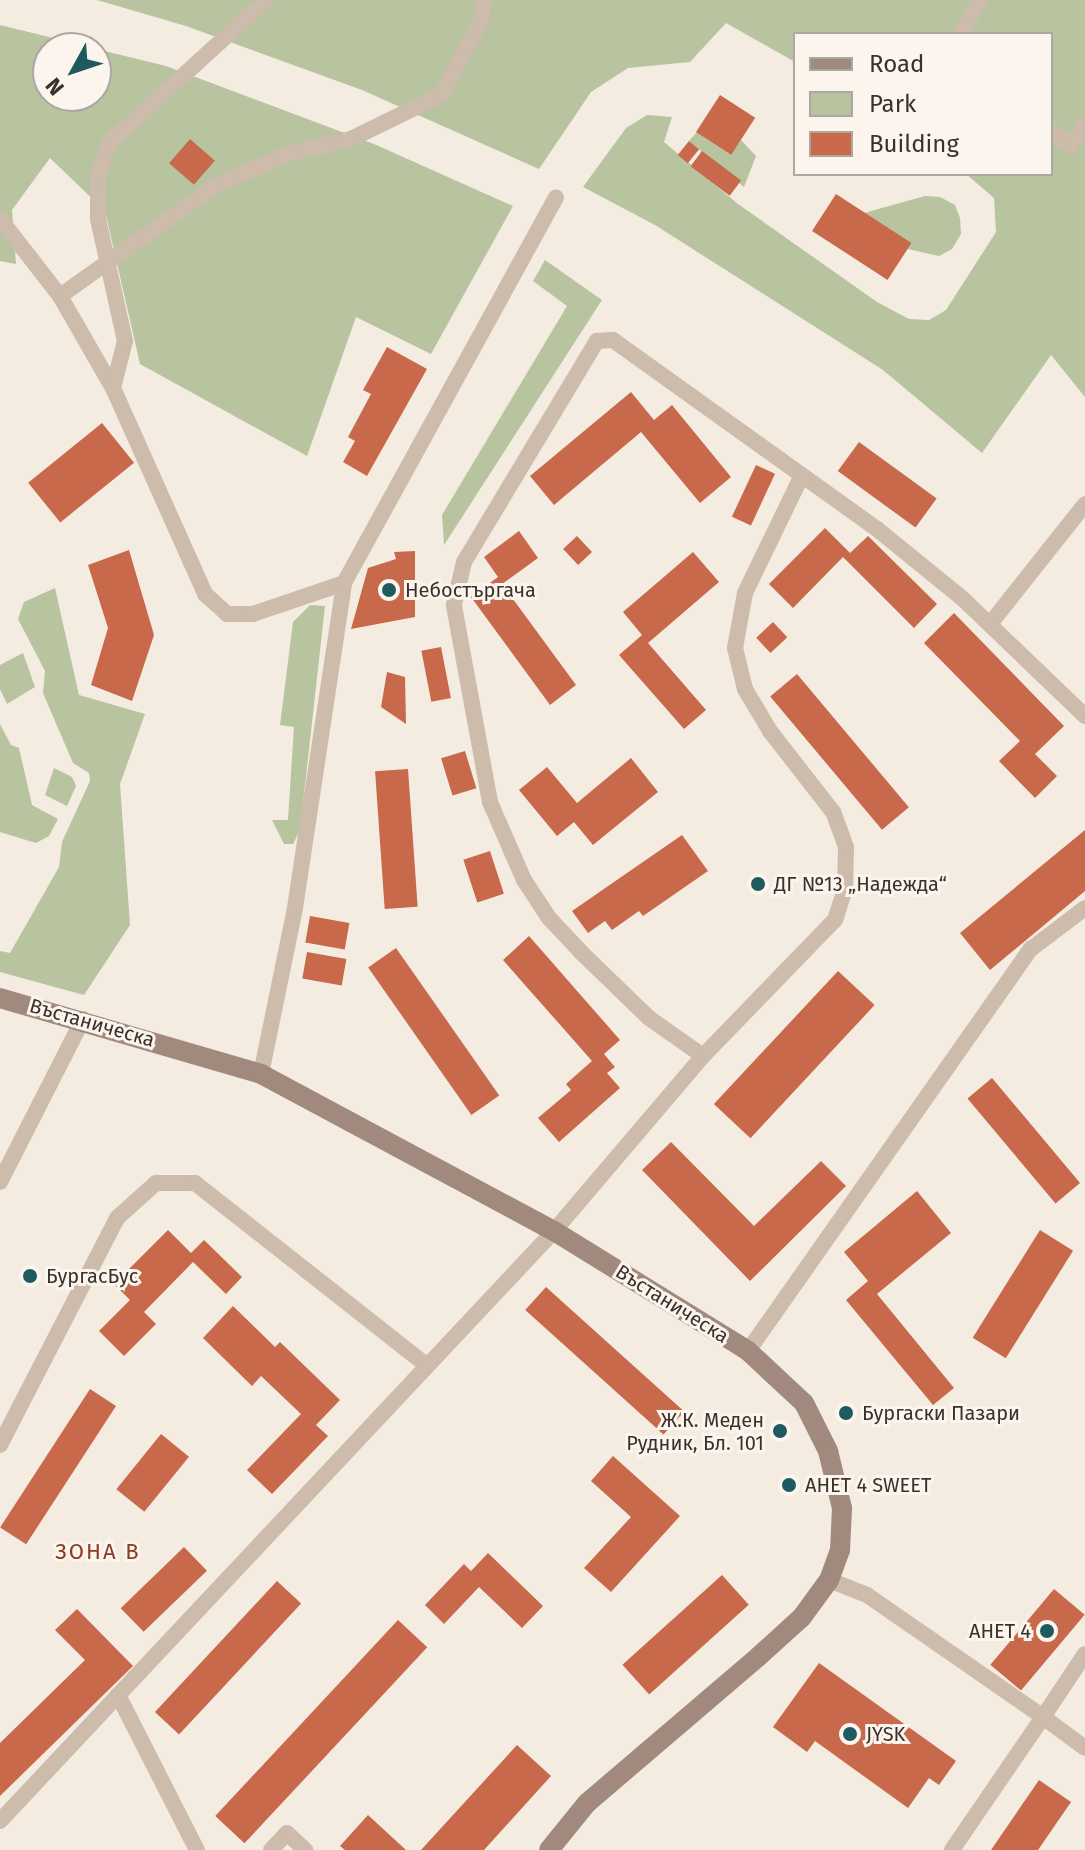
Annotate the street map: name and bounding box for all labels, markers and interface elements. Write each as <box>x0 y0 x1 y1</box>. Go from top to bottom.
north arrow <box>32 32 112 112</box>
legend <box>793 32 1053 176</box>
text: Road <box>869 50 924 78</box>
text: N <box>40 72 70 101</box>
text: Park <box>869 90 916 118</box>
text: Building <box>869 130 959 158</box>
place label: Небостъргача <box>405 578 536 602</box>
marker: Небостъргача <box>380 581 398 599</box>
place label: ДГ №13 „Надежда“ <box>774 872 947 896</box>
marker: ДГ №13 „Надежда“ <box>749 875 767 893</box>
street label: Въстаническа <box>27 994 157 1052</box>
street label: Въстаническа <box>611 1260 733 1348</box>
place label: БургасБус <box>46 1264 138 1288</box>
marker: БургасБус <box>21 1267 39 1285</box>
place label: Бургаски Пазари <box>862 1401 1020 1425</box>
marker: Бургаски Пазари <box>837 1404 855 1422</box>
place label: Ж.К. Меден Рудник, Бл. 101 <box>626 1408 764 1455</box>
marker: Ж.К. Меден Рудник, Бл. 101 <box>771 1422 789 1440</box>
place label: АНЕТ 4 SWEET <box>805 1473 931 1497</box>
marker: АНЕТ 4 SWEET <box>780 1476 798 1494</box>
district label: ЗОНА В <box>55 1539 141 1565</box>
place label: АНЕТ 4 <box>969 1619 1031 1643</box>
marker: АНЕТ 4 <box>1038 1622 1056 1640</box>
place label: JYSK <box>866 1722 905 1746</box>
marker: JYSK <box>841 1725 859 1743</box>

